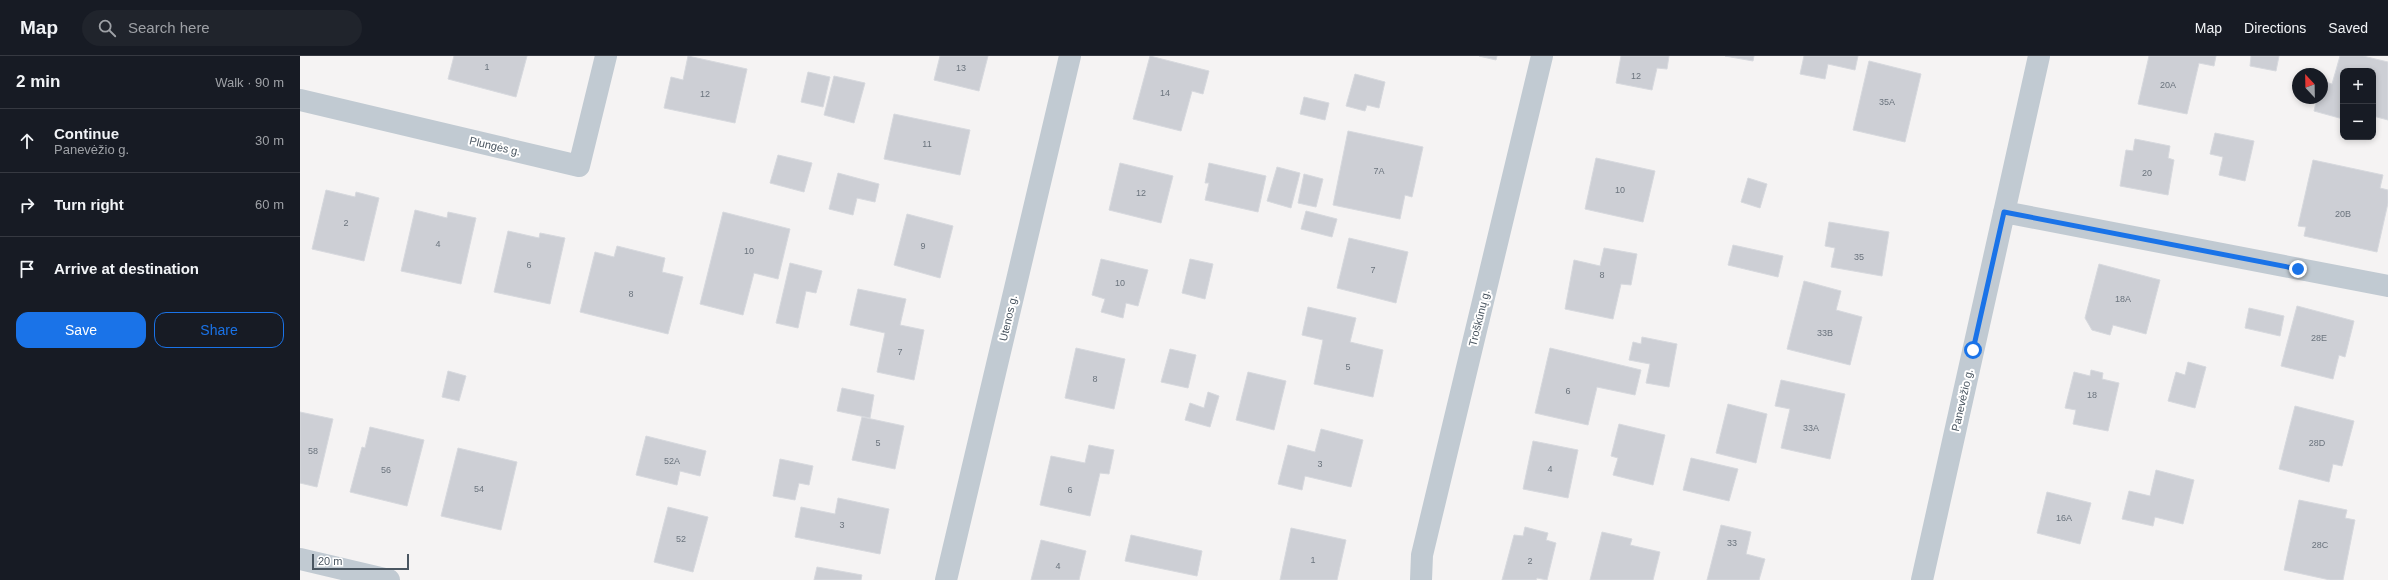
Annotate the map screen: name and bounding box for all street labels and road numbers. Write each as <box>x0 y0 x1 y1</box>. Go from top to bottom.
street label: Plungės g. <box>468 134 522 158</box>
street label: Troškūnų g. <box>1466 289 1492 347</box>
street label: Utenos g. <box>997 294 1019 342</box>
street label: Panevėžio g. <box>1949 368 1975 432</box>

